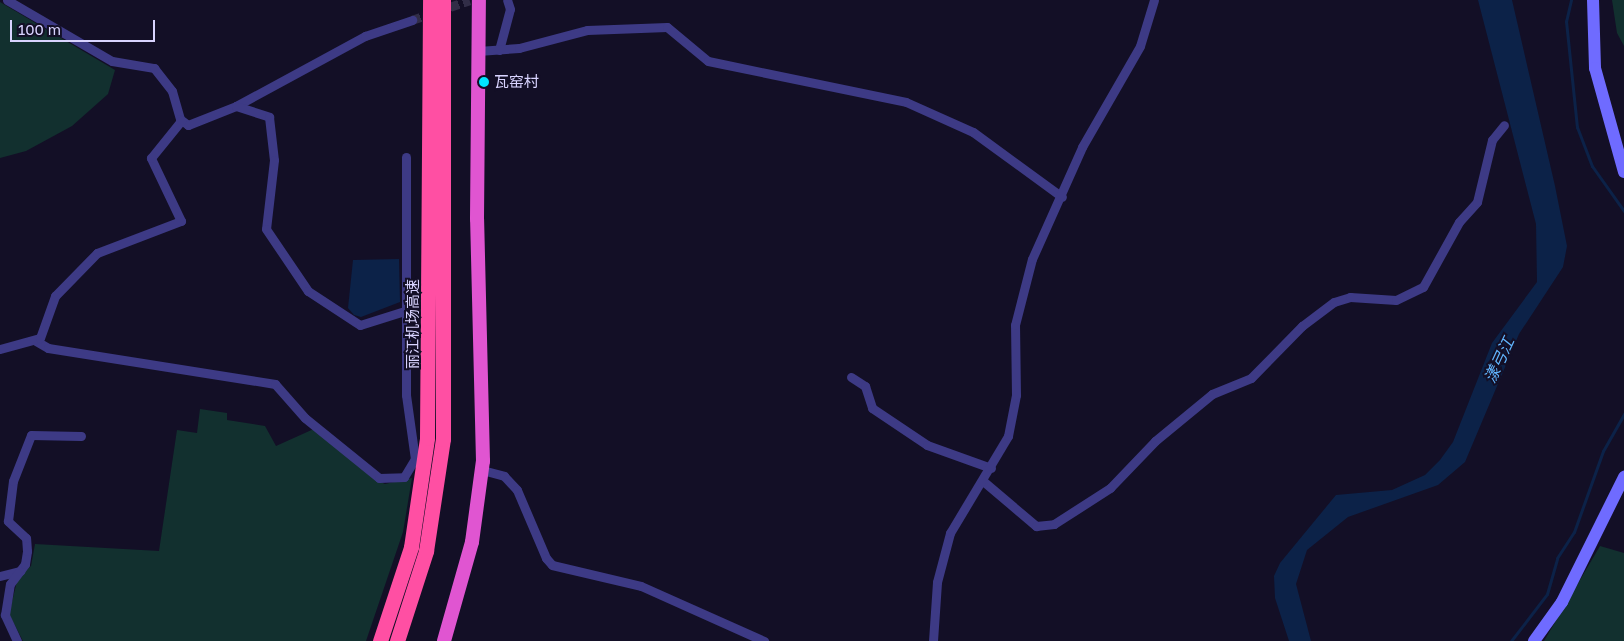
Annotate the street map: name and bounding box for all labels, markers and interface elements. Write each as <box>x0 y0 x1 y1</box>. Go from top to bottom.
scale bar <box>12 10 158 42</box>
text: 100 m <box>18 20 61 38</box>
place label: 瓦窑村 <box>494 73 539 91</box>
marker: 瓦窑村 <box>478 76 490 88</box>
street label: 丽江机场高速 <box>404 279 422 369</box>
water label: 漾弓江 <box>1480 334 1518 386</box>

